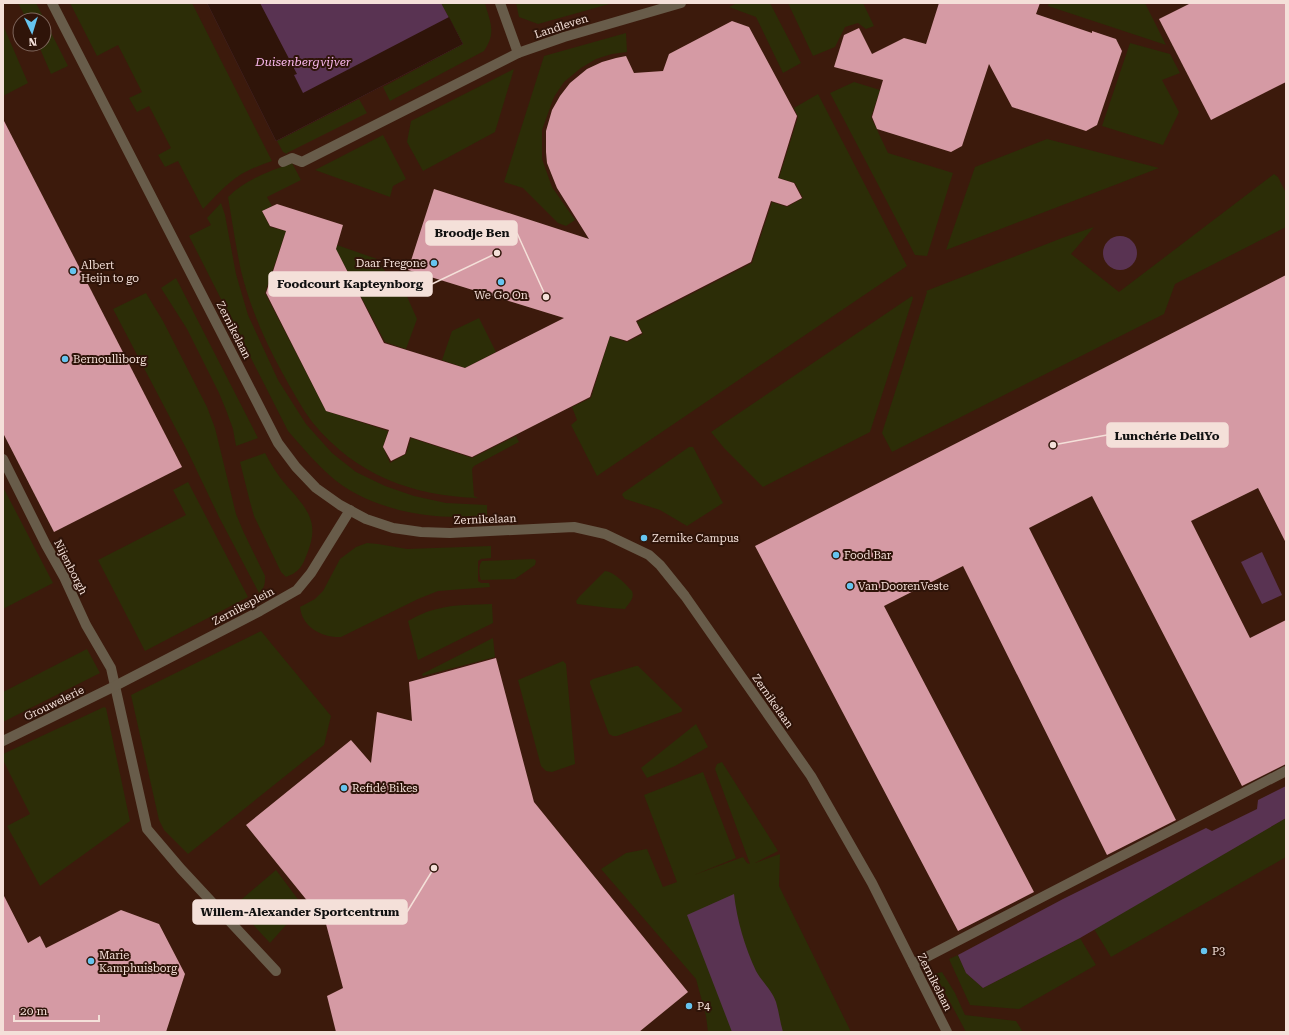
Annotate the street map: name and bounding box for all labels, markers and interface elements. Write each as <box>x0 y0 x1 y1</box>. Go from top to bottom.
north arrow <box>12 12 52 52</box>
street label: Landleven <box>533 12 590 41</box>
text: N <box>27 35 37 48</box>
water label: Duisenbergvijver <box>254 55 351 69</box>
callout: Broodje Ben <box>426 221 517 245</box>
text: Broodje Ben <box>434 226 510 240</box>
place label: Daar Fregone <box>356 257 426 270</box>
marker: Daar Fregone <box>429 258 439 268</box>
place label: Albert Heijn to go <box>81 259 139 285</box>
marker: Albert Heijn to go <box>68 266 78 276</box>
callout: Foodcourt Kapteynborg <box>269 272 432 296</box>
text: Foodcourt Kapteynborg <box>277 277 424 291</box>
marker: We Go On <box>496 277 506 287</box>
place label: We Go On <box>474 289 528 302</box>
street label: Zernikelaan <box>213 299 254 361</box>
place label: Bernoulliborg <box>73 353 147 366</box>
marker: Bernoulliborg <box>60 354 70 364</box>
callout: Lunchérie DeliYo <box>1107 423 1228 447</box>
text: Lunchérie DeliYo <box>1115 429 1220 443</box>
street label: Zernikelaan <box>453 512 517 527</box>
place label: Zernike Campus <box>652 532 739 545</box>
marker: Zernike Campus <box>639 533 649 543</box>
street label: Nijenborgh <box>51 537 90 597</box>
place label: Food Bar <box>844 549 892 562</box>
marker: Food Bar <box>831 550 841 560</box>
place label: Van DoorenVeste <box>858 580 949 593</box>
marker: Van DoorenVeste <box>845 581 855 591</box>
street label: Zernikeplein <box>210 585 276 628</box>
street label: Zernikelaan <box>749 672 796 731</box>
street label: Grouwelerie <box>22 683 86 724</box>
place label: Refidé Bikes <box>352 782 418 795</box>
marker: Refidé Bikes <box>339 783 349 793</box>
callout: Willem-Alexander Sportcentrum <box>193 900 407 924</box>
text: Willem-Alexander Sportcentrum <box>201 905 400 919</box>
place label: P3 <box>1212 945 1225 958</box>
marker: P3 <box>1199 946 1209 956</box>
place label: Marie Kamphuisborg <box>99 949 178 975</box>
street label: Zernikelaan <box>914 951 955 1013</box>
marker: Marie Kamphuisborg <box>86 956 96 966</box>
scale bar <box>14 997 99 1023</box>
place label: P4 <box>697 1000 711 1013</box>
marker: P4 <box>684 1001 694 1011</box>
text: 20 m <box>20 1004 47 1018</box>

